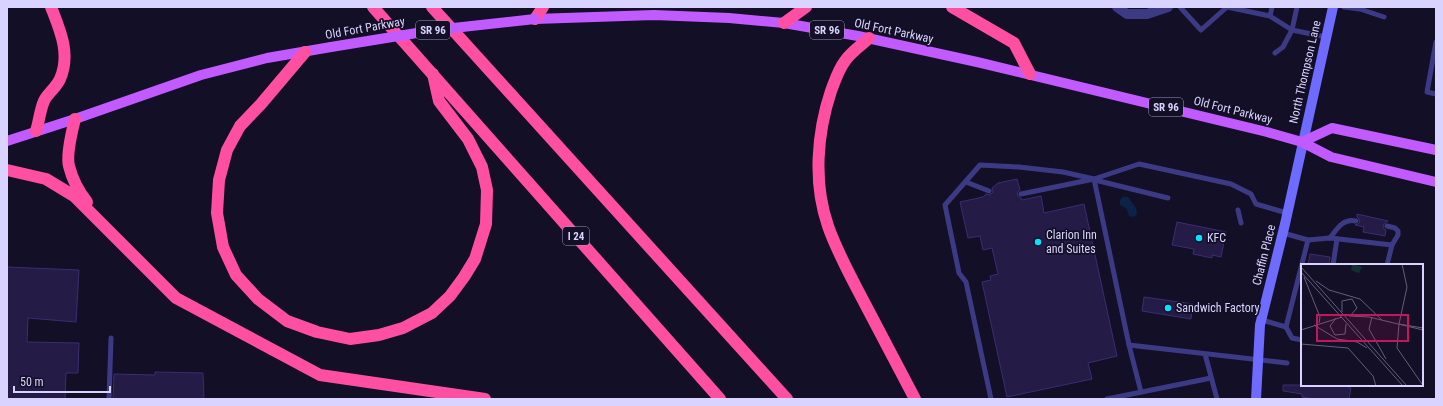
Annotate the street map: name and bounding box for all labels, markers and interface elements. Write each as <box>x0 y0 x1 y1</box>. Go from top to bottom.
street label: Old Fort Parkway <box>324 14 406 42</box>
street label: Old Fort Parkway <box>853 16 935 46</box>
street label: North Thompson Lane <box>1286 19 1324 125</box>
road number: SR 96 <box>416 21 450 39</box>
road number: SR 96 <box>810 21 844 39</box>
street label: Old Fort Parkway <box>1192 93 1274 127</box>
road number: SR 96 <box>1149 98 1183 116</box>
street label: Chaffin Place <box>1250 223 1278 287</box>
road number: I 24 <box>563 227 589 245</box>
place label: Clarion Inn and Suites <box>1046 228 1097 256</box>
place label: KFC <box>1207 231 1226 245</box>
marker: KFC <box>1194 233 1204 243</box>
marker: Clarion Inn and Suites <box>1033 237 1043 247</box>
inset map <box>1301 264 1423 386</box>
place label: Sandwich Factory <box>1176 301 1259 315</box>
marker: Sandwich Factory <box>1163 303 1173 313</box>
scale bar <box>14 368 110 394</box>
text: 50 m <box>20 375 44 389</box>

